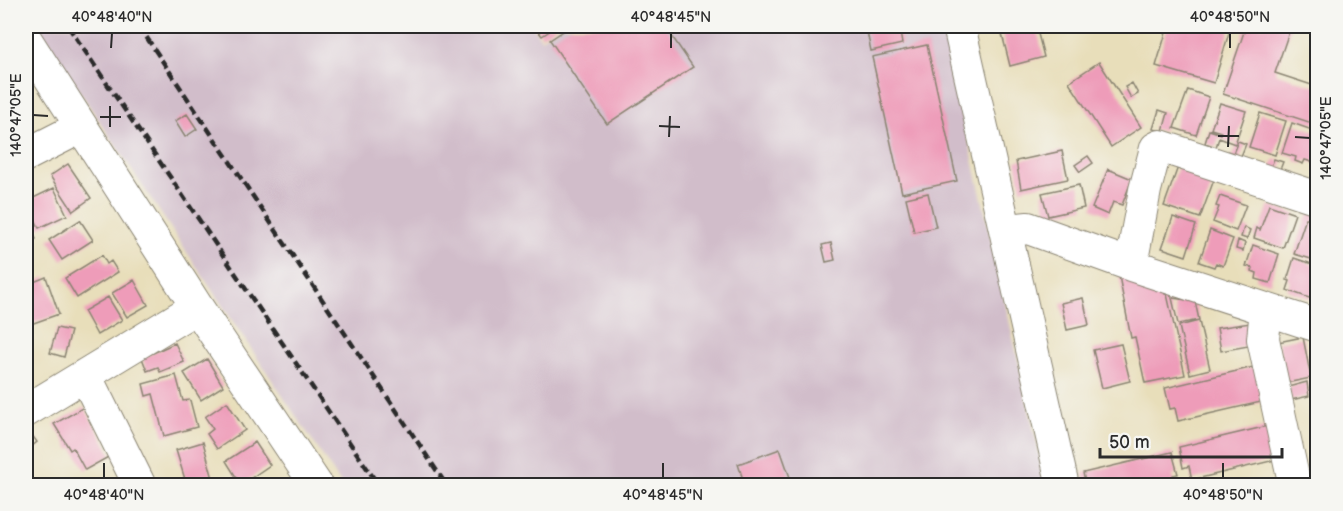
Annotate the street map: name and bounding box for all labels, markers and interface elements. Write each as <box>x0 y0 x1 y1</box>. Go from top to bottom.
text: 40°48'40"N <box>72 8 153 27</box>
text: 40°48'45"N <box>631 8 711 27</box>
text: 40°48'50"N <box>1190 8 1270 27</box>
text: 140°47'05"E <box>7 73 26 157</box>
text: 140°47'05"E <box>1317 96 1336 180</box>
scale bar <box>1100 421 1282 459</box>
text: 50 m <box>1109 432 1150 453</box>
text: 40°48'40"N <box>64 486 145 505</box>
text: 40°48'45"N <box>623 486 703 505</box>
text: 40°48'50"N <box>1183 486 1263 505</box>

